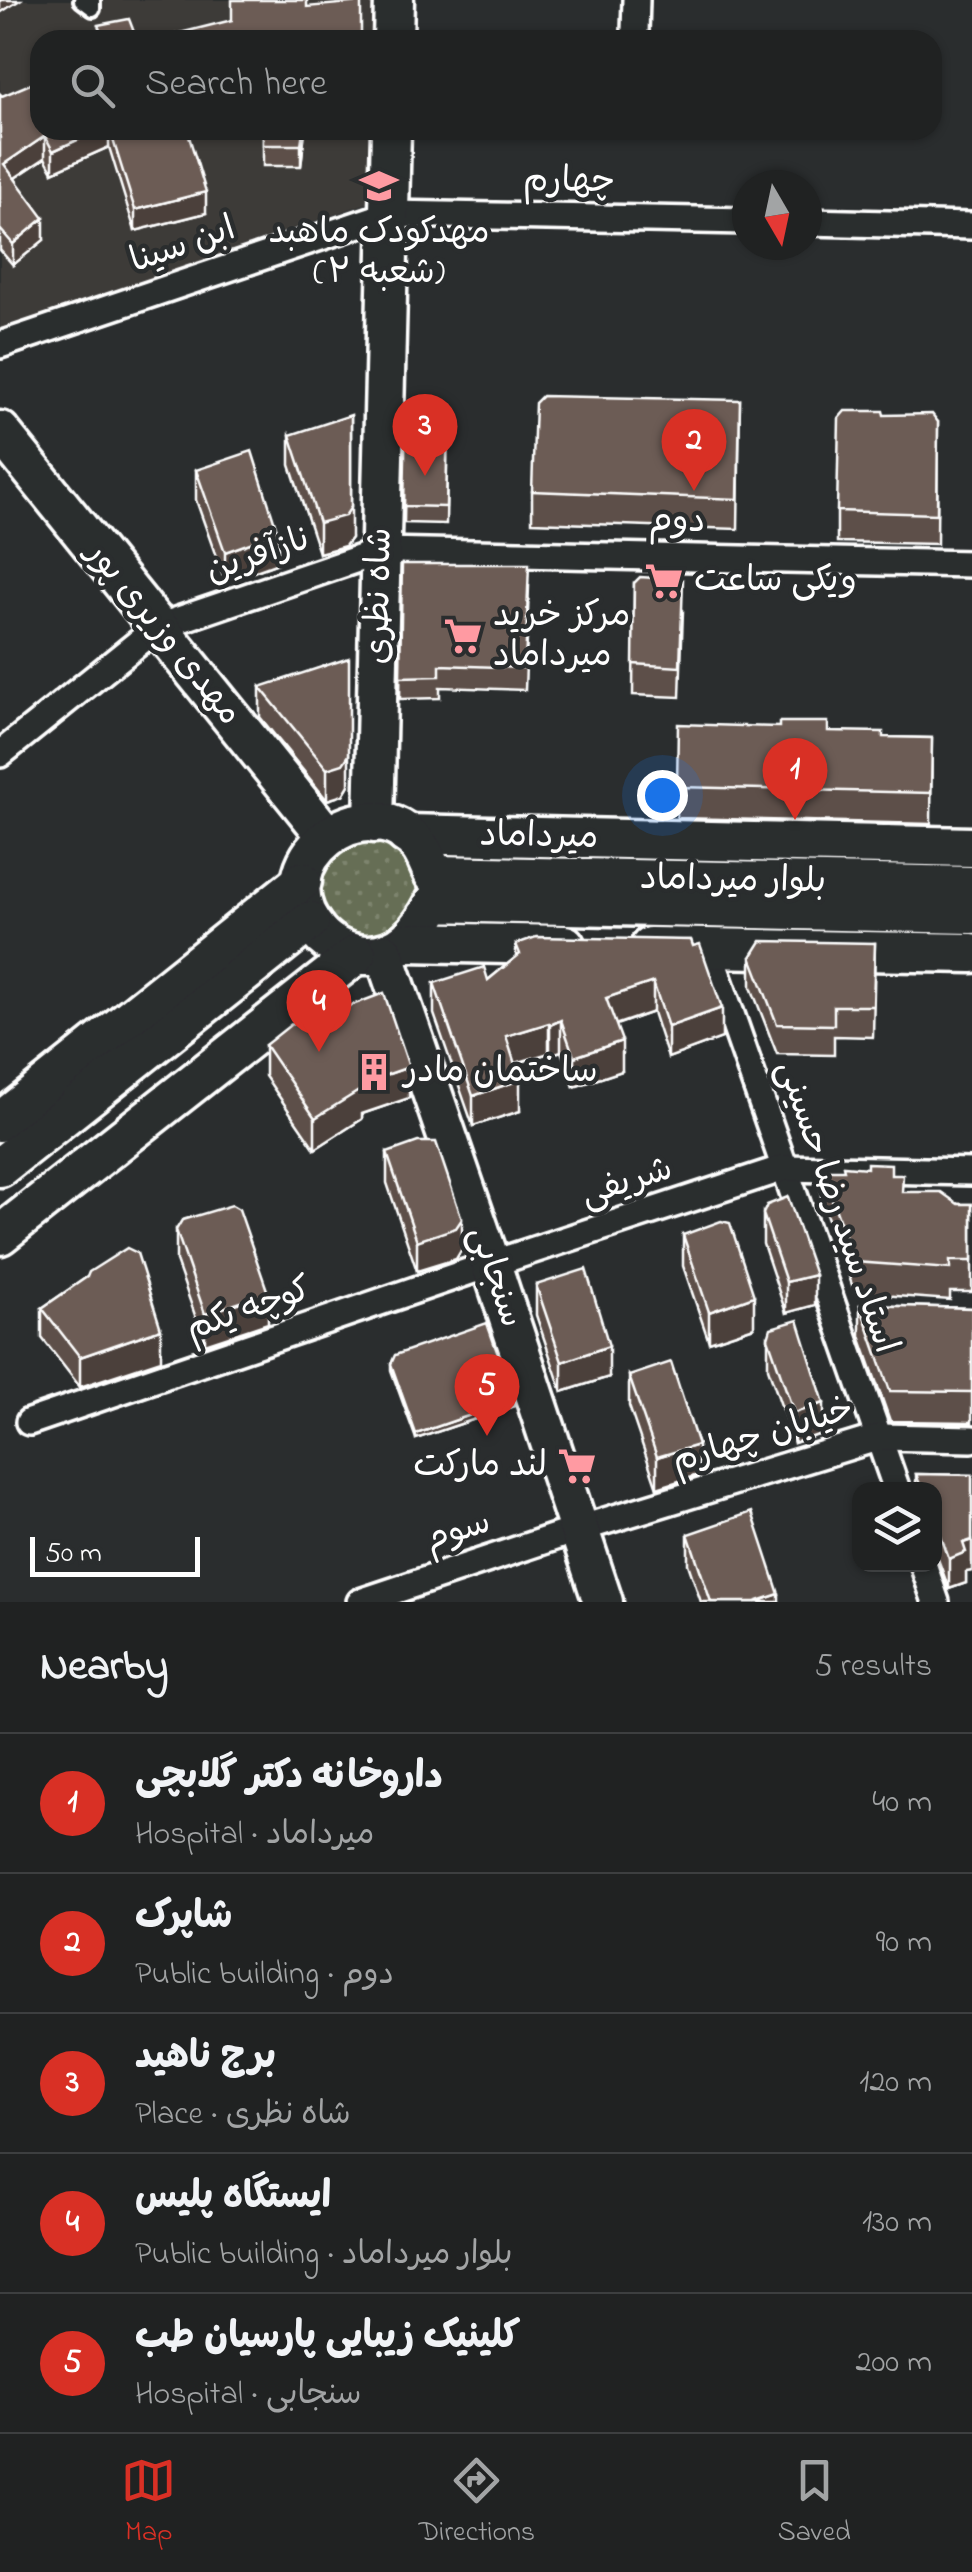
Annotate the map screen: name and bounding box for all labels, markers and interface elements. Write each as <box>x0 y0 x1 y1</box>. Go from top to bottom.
search box <box>30 30 942 140</box>
text: Search here <box>145 57 327 113</box>
icon: search <box>65 58 120 113</box>
street label: چهارم <box>522 156 616 208</box>
school or university icon: مهدکودک ماهبد (شعبه ۲) <box>358 165 400 207</box>
north arrow <box>732 170 822 260</box>
street label: ابن سینا <box>123 204 243 288</box>
place label: مهدکودک ماهبد (شعبه ۲) <box>268 208 490 299</box>
pin: 3 <box>392 394 458 476</box>
pin: 2 <box>662 408 726 491</box>
street label: دوم <box>648 496 706 548</box>
street label: نازآفرین <box>199 515 317 597</box>
street label: شاه نظری <box>353 527 407 665</box>
street label: مهدی وزیری پور <box>71 528 254 737</box>
place label: ویکی ساعت <box>694 556 857 607</box>
supermarket icon: ویکی ساعت <box>643 560 685 602</box>
place label: مرکز خرید میرداماد <box>493 591 630 682</box>
supermarket icon: مرکز خرید میرداماد <box>442 615 484 657</box>
pin: 1 <box>762 738 828 820</box>
your location <box>637 770 688 821</box>
street label: میرداماد <box>479 810 599 864</box>
street label: بلوار میرداماد <box>639 854 827 908</box>
pin: 4 <box>286 970 352 1052</box>
place label: ساختمان مادر <box>401 1047 598 1098</box>
building icon: ساختمان مادر <box>353 1051 395 1093</box>
street label: استاد سید رضا حسینی <box>762 1054 910 1360</box>
street label: شریفی <box>575 1144 679 1222</box>
street label: سنجابی <box>454 1219 536 1335</box>
street label: کوچه یکم <box>179 1265 319 1355</box>
pin: 5 <box>454 1354 520 1436</box>
street label: خیابان چهارم <box>666 1384 860 1488</box>
place label: لند مارکت <box>413 1441 547 1492</box>
supermarket icon: لند مارکت <box>556 1445 598 1487</box>
map controls <box>852 1482 942 1572</box>
button: layers <box>852 1482 942 1572</box>
street label: سوم <box>419 1497 497 1567</box>
scale bar <box>30 1532 200 1576</box>
text: 50 m <box>45 1534 102 1575</box>
text: Nearby <box>40 1637 168 1698</box>
text: 5 results <box>815 1644 932 1691</box>
text: داروخانه دکتر گلابچی <box>135 1750 443 1806</box>
text: 1 <box>67 1780 78 1827</box>
text: 40 m <box>872 1780 932 1827</box>
text: Hospital · میرداماد <box>135 1812 374 1859</box>
text: شاپرک <box>135 1890 233 1946</box>
text: 2 <box>65 1920 80 1967</box>
text: 90 m <box>876 1920 932 1967</box>
text: Public building · دوم <box>135 1952 394 1999</box>
text: برج ناهید <box>135 2030 276 2086</box>
text: 3 <box>66 2060 79 2107</box>
text: 120 m <box>859 2060 932 2107</box>
text: Place · شاه نظری <box>135 2092 351 2139</box>
text: ایستگاه پلیس <box>135 2170 331 2226</box>
text: 4 <box>66 2200 79 2247</box>
text: 130 m <box>862 2200 932 2247</box>
text: Public building · بلوار میرداماد <box>135 2232 512 2279</box>
text: کلینیک زیبایی پارسیان طب <box>135 2310 520 2366</box>
text: 5 <box>63 2340 82 2387</box>
text: 200 m <box>856 2340 932 2387</box>
text: Hospital · سنجابی <box>135 2372 362 2419</box>
tab: Map <box>121 2453 176 2554</box>
tab: Directions <box>419 2453 535 2554</box>
tab: Saved <box>778 2453 851 2554</box>

